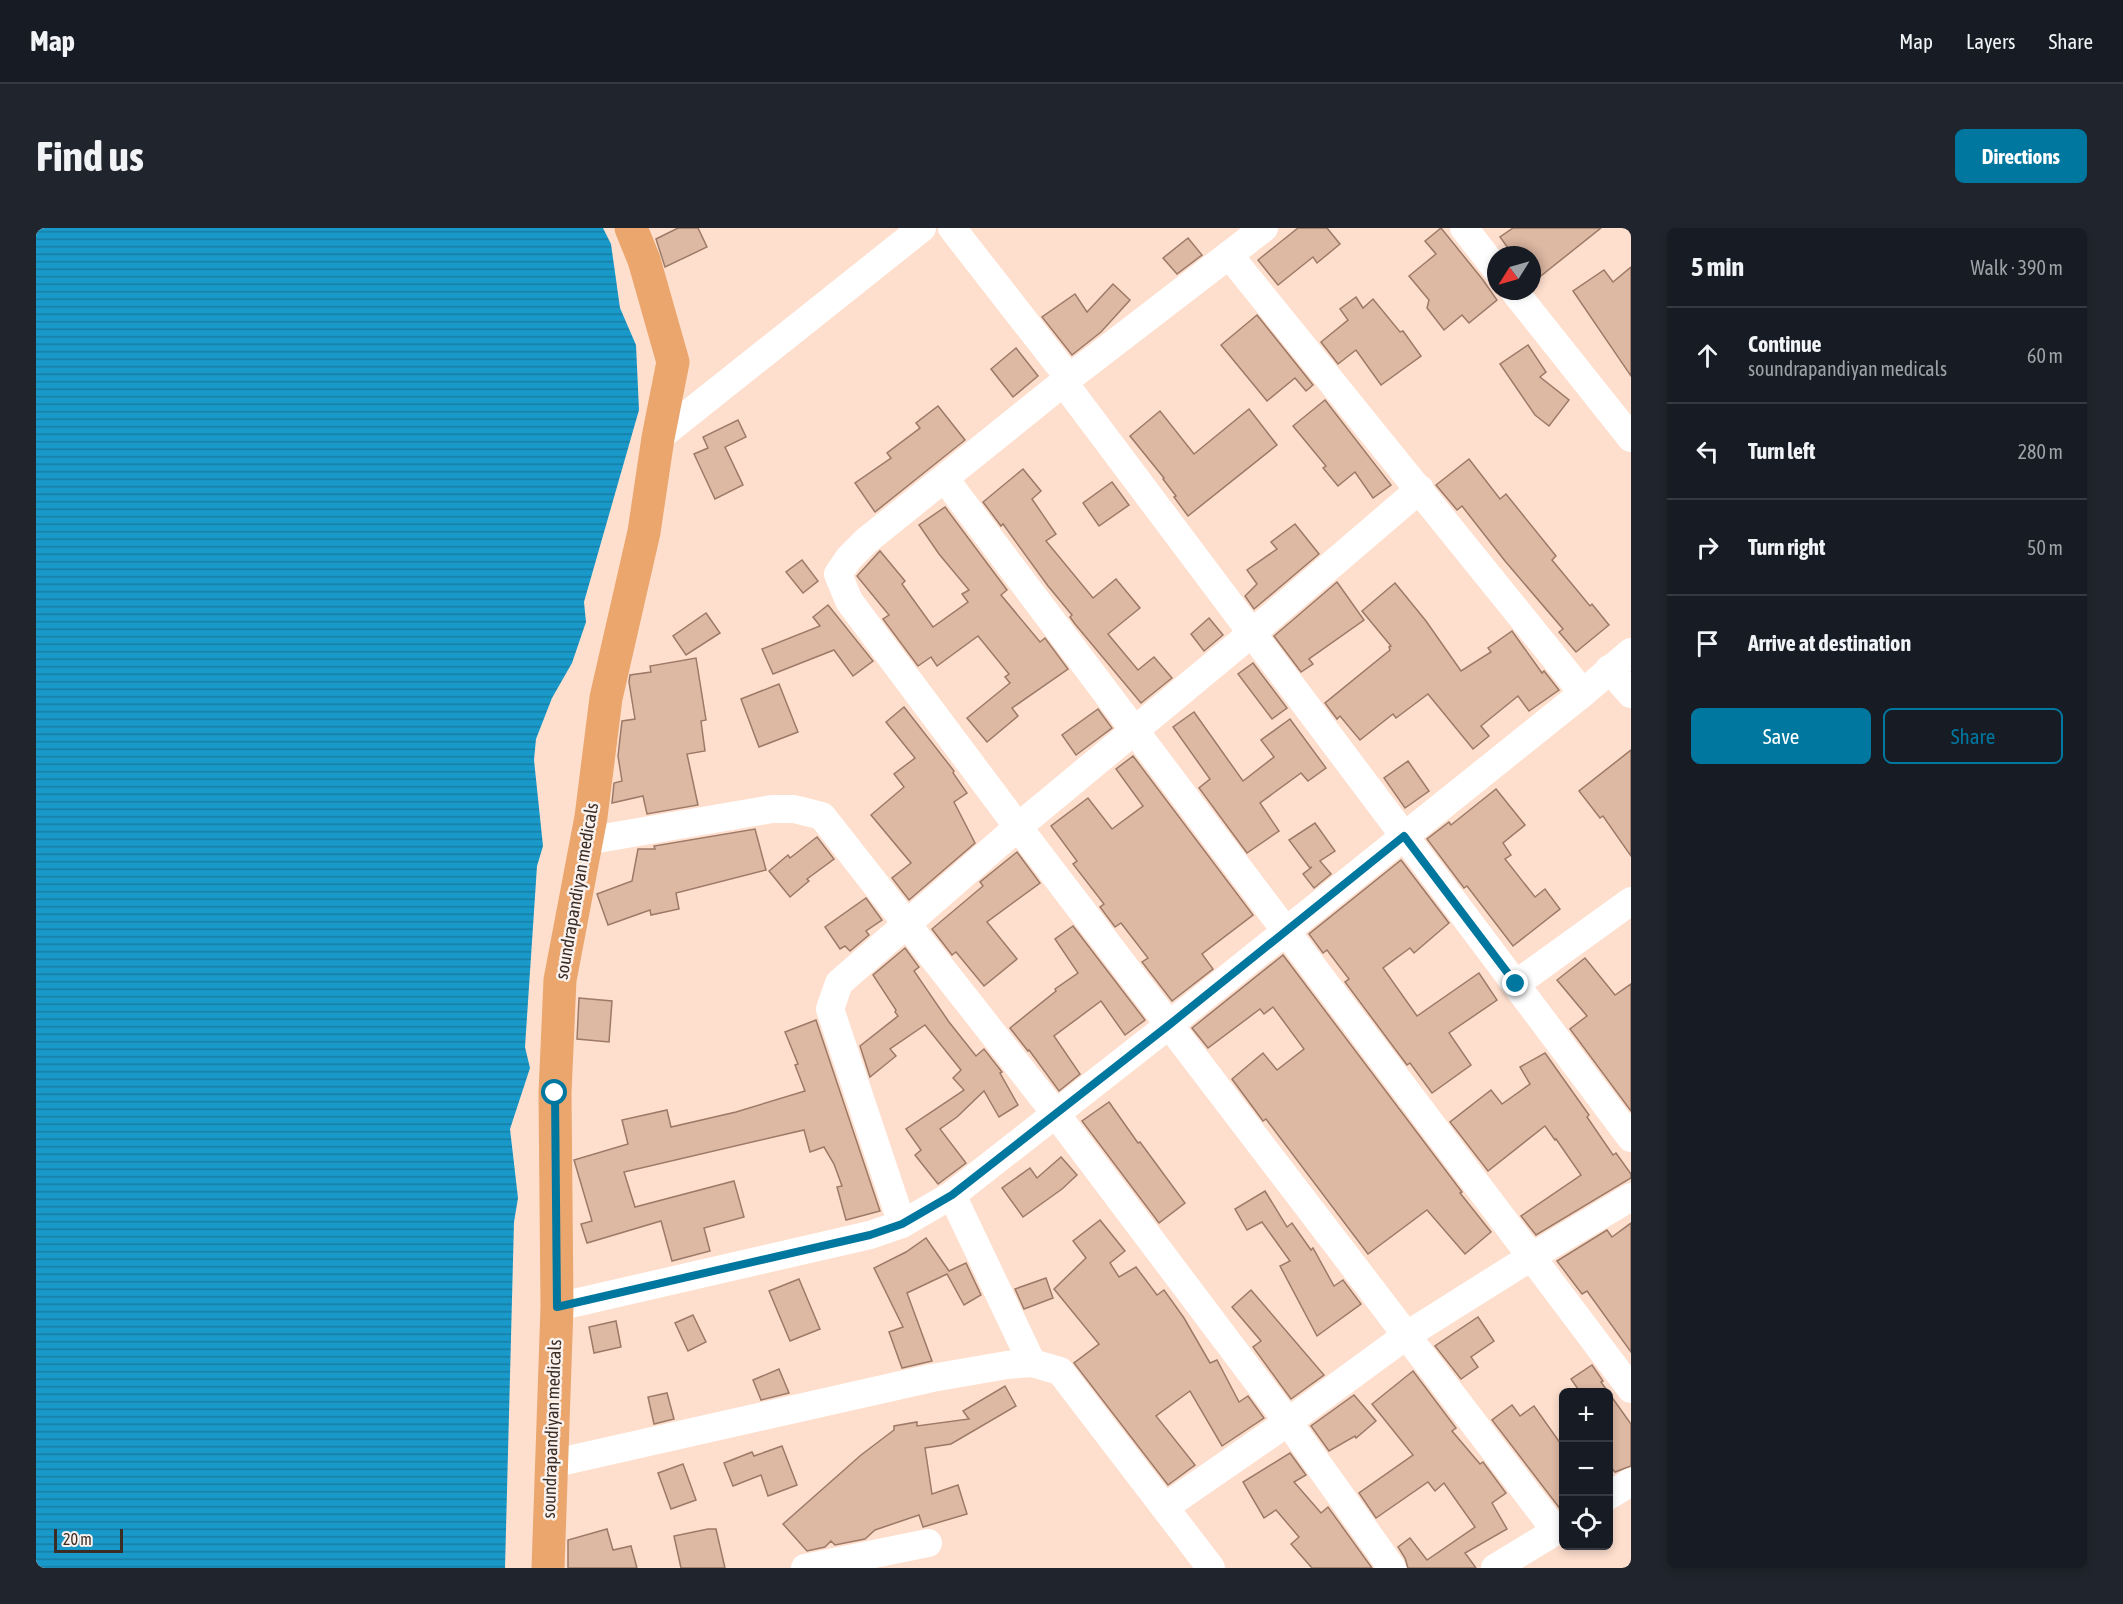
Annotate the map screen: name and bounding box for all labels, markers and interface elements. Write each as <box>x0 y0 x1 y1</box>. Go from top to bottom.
text: Map <box>30 25 75 57</box>
text: Map <box>1899 29 1933 53</box>
text: Layers <box>1966 29 2016 53</box>
text: Share <box>2049 29 2093 53</box>
button: Directions <box>1955 129 2087 183</box>
text: Find us <box>36 132 144 180</box>
north arrow <box>1487 246 1541 300</box>
text: 5 min <box>1691 252 1744 282</box>
text: Walk · 390 m <box>1971 256 2063 279</box>
text: Continue <box>1748 331 1822 357</box>
icon: ahead <box>1691 339 1724 372</box>
text: 60 m <box>2027 344 2063 367</box>
text: soundrapandiyan medicals <box>1748 357 1947 380</box>
icon: left <box>1691 435 1724 468</box>
text: Turn left <box>1748 438 1815 464</box>
text: 280 m <box>2018 440 2063 463</box>
icon: right <box>1691 531 1724 564</box>
text: Turn right <box>1748 534 1825 560</box>
text: 50 m <box>2027 536 2063 559</box>
icon: arrive <box>1691 627 1724 660</box>
text: Arrive at destination <box>1748 630 1911 656</box>
button: Save <box>1691 708 1871 764</box>
button: Share <box>1883 708 2063 764</box>
street label: soundrapandiyan medicals <box>551 801 602 981</box>
route end <box>1502 970 1528 996</box>
route start <box>541 1079 567 1105</box>
street label: soundrapandiyan medicals <box>538 1339 565 1519</box>
map controls <box>1559 1388 1613 1550</box>
button: + <box>1559 1388 1613 1442</box>
button: − <box>1559 1442 1613 1496</box>
button: locate <box>1559 1496 1613 1550</box>
scale bar <box>54 1526 123 1554</box>
text: 20 m <box>63 1530 92 1548</box>

